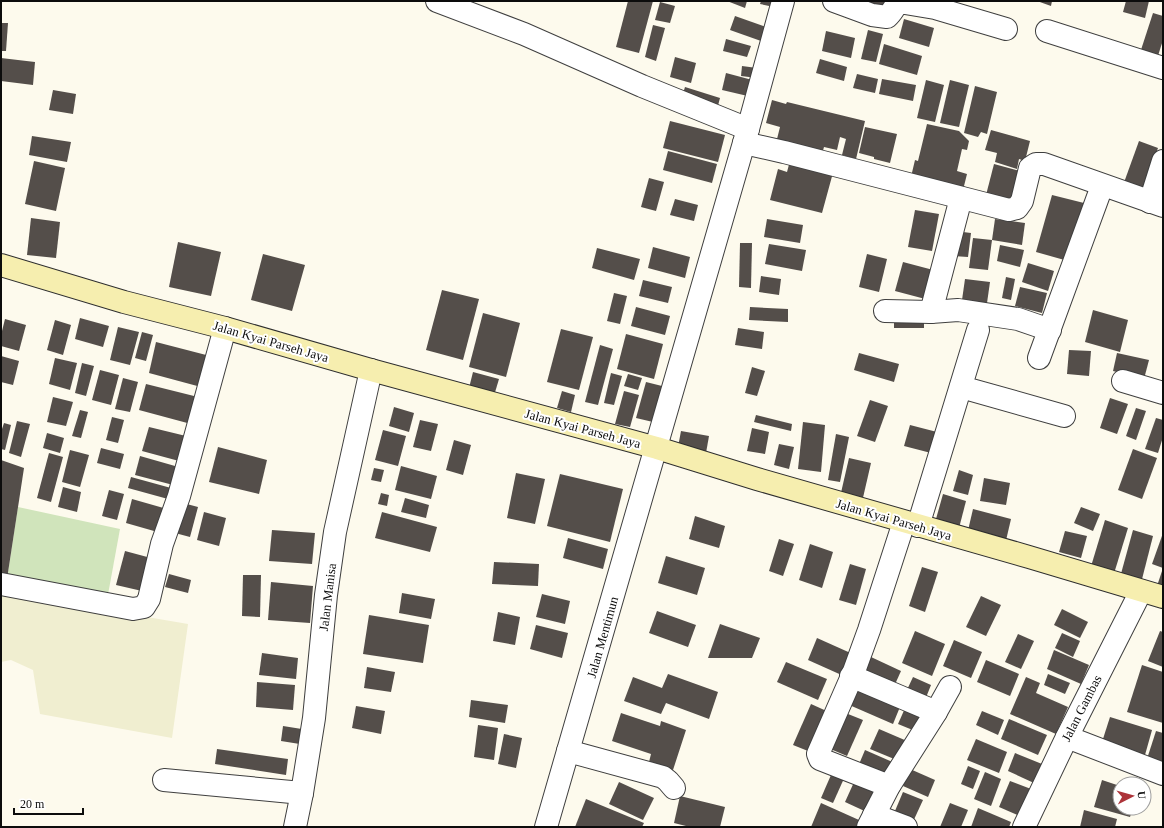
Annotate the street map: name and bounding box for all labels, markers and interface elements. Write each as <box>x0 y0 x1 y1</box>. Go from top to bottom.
street label: Jalan Kyai Parseh Jaya <box>211 318 331 365</box>
street label: Jalan Kyai Parseh Jaya <box>523 406 643 451</box>
street label: Jalan Kyai Parseh Jaya <box>834 496 954 543</box>
street label: Jalan Manisa <box>316 562 339 632</box>
street label: Jalan Mentimun <box>584 594 621 680</box>
street label: Jalan Gambas <box>1058 672 1105 744</box>
north arrow <box>1112 776 1152 816</box>
scale bar <box>14 790 83 816</box>
text: U <box>1136 790 1148 800</box>
text: 20 m <box>20 797 45 811</box>

